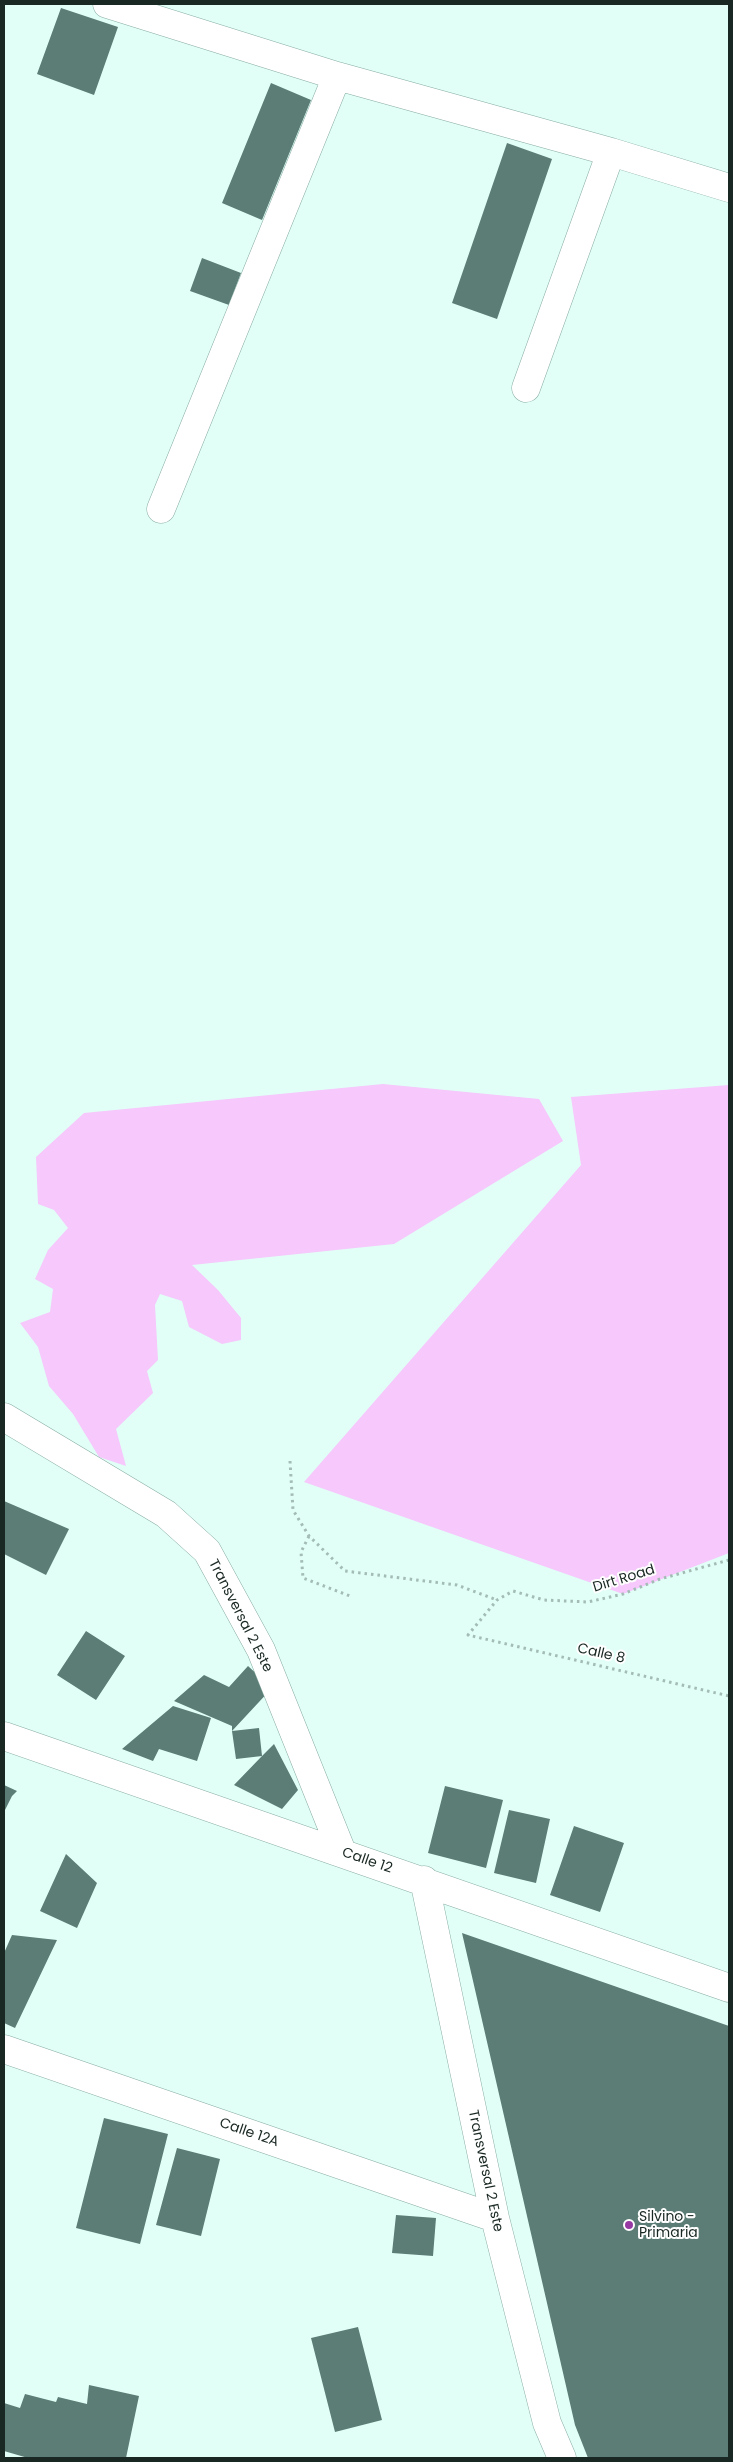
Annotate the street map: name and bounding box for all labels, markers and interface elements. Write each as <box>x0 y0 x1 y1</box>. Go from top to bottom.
street label: Transversal 2 Este <box>204 1557 276 1675</box>
street label: Dirt Road <box>591 1562 657 1596</box>
street label: Calle 8 <box>576 1640 626 1668</box>
street label: Calle 12 <box>340 1845 394 1877</box>
street label: Transversal 2 Este <box>464 2108 506 2234</box>
street label: Calle 12A <box>217 2115 281 2151</box>
place label: Silvino - Primaria <box>639 2209 698 2242</box>
marker: Silvino - Primaria <box>623 2219 635 2231</box>

